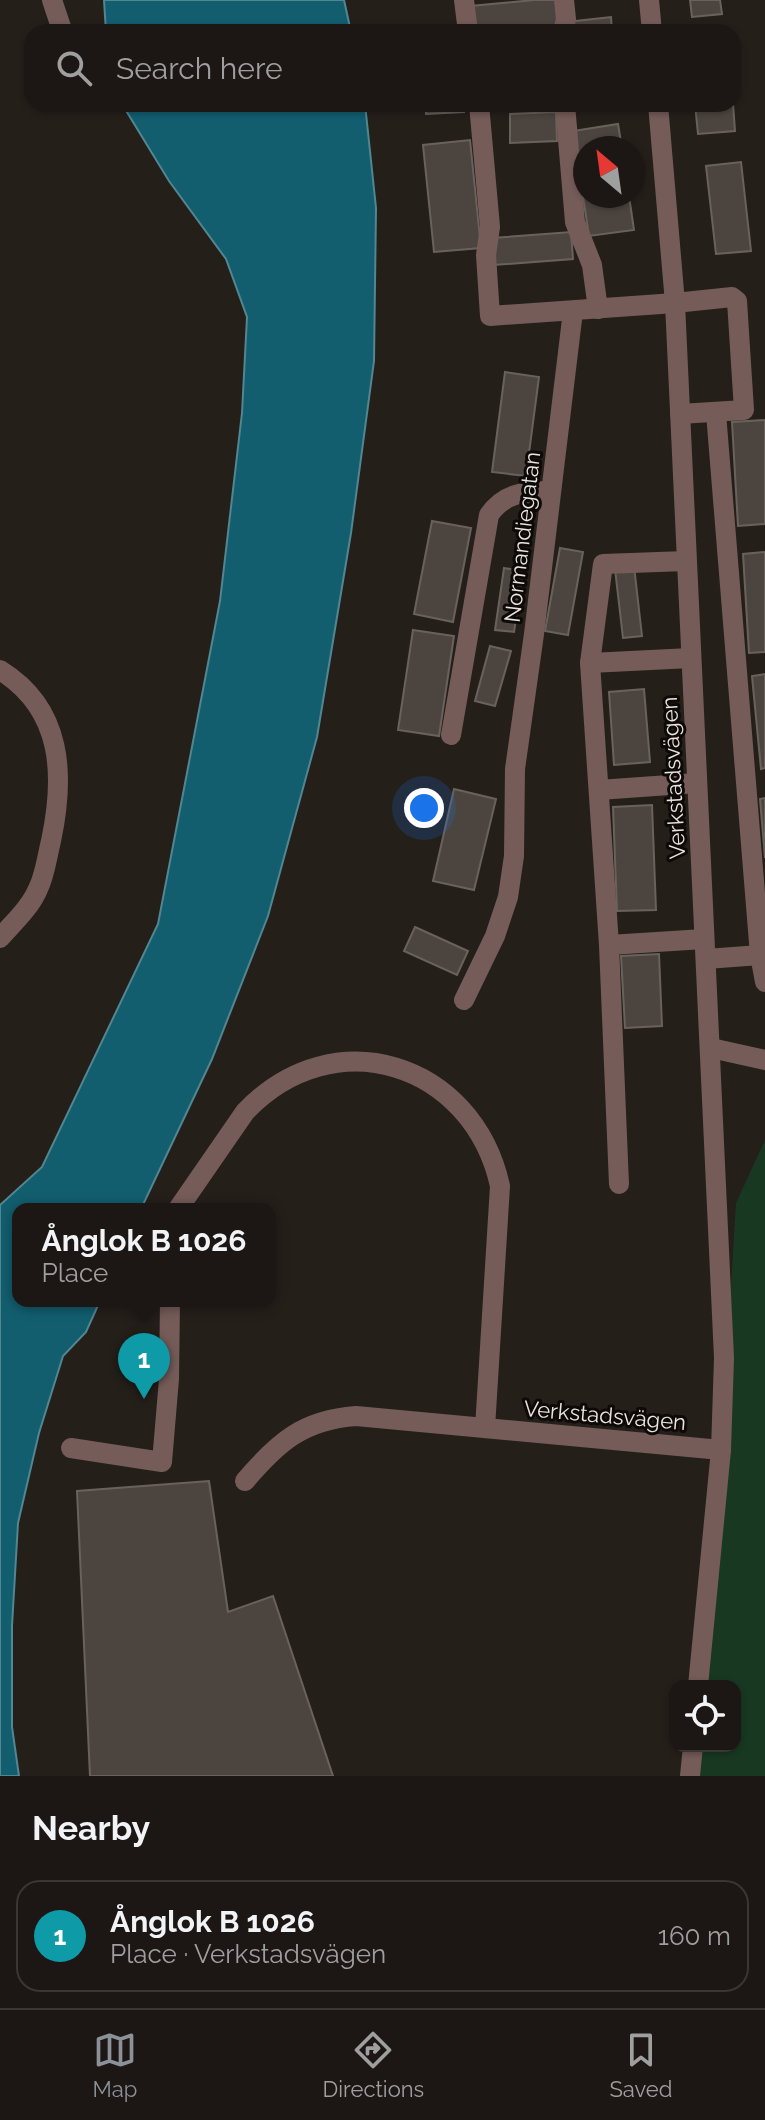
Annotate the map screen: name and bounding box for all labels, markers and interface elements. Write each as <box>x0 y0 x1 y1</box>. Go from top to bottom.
search box <box>24 24 741 112</box>
icon: search <box>52 46 96 90</box>
text: Search here <box>116 51 283 86</box>
north arrow <box>573 136 645 208</box>
street label: Normandiegatan <box>499 450 545 624</box>
street label: Verkstadsvägen <box>656 696 690 860</box>
your location <box>404 788 444 828</box>
popup <box>12 1203 276 1307</box>
text: Ånglok B 1026 <box>42 1223 246 1258</box>
text: Place <box>42 1258 108 1288</box>
pin: 1 <box>118 1333 170 1399</box>
street label: Verkstadsvägen <box>523 1395 687 1435</box>
map controls <box>669 1680 741 1752</box>
button: locate <box>669 1680 741 1752</box>
text: Nearby <box>32 1808 150 1848</box>
text: Ånglok B 1026 <box>110 1904 315 1939</box>
text: 1 <box>54 1921 66 1951</box>
text: 160 m <box>658 1921 731 1951</box>
text: Place · Verkstadsvägen <box>110 1939 386 1969</box>
tab: Map <box>93 2028 137 2102</box>
tab: Directions <box>323 2028 424 2102</box>
tab: Saved <box>609 2028 672 2102</box>

